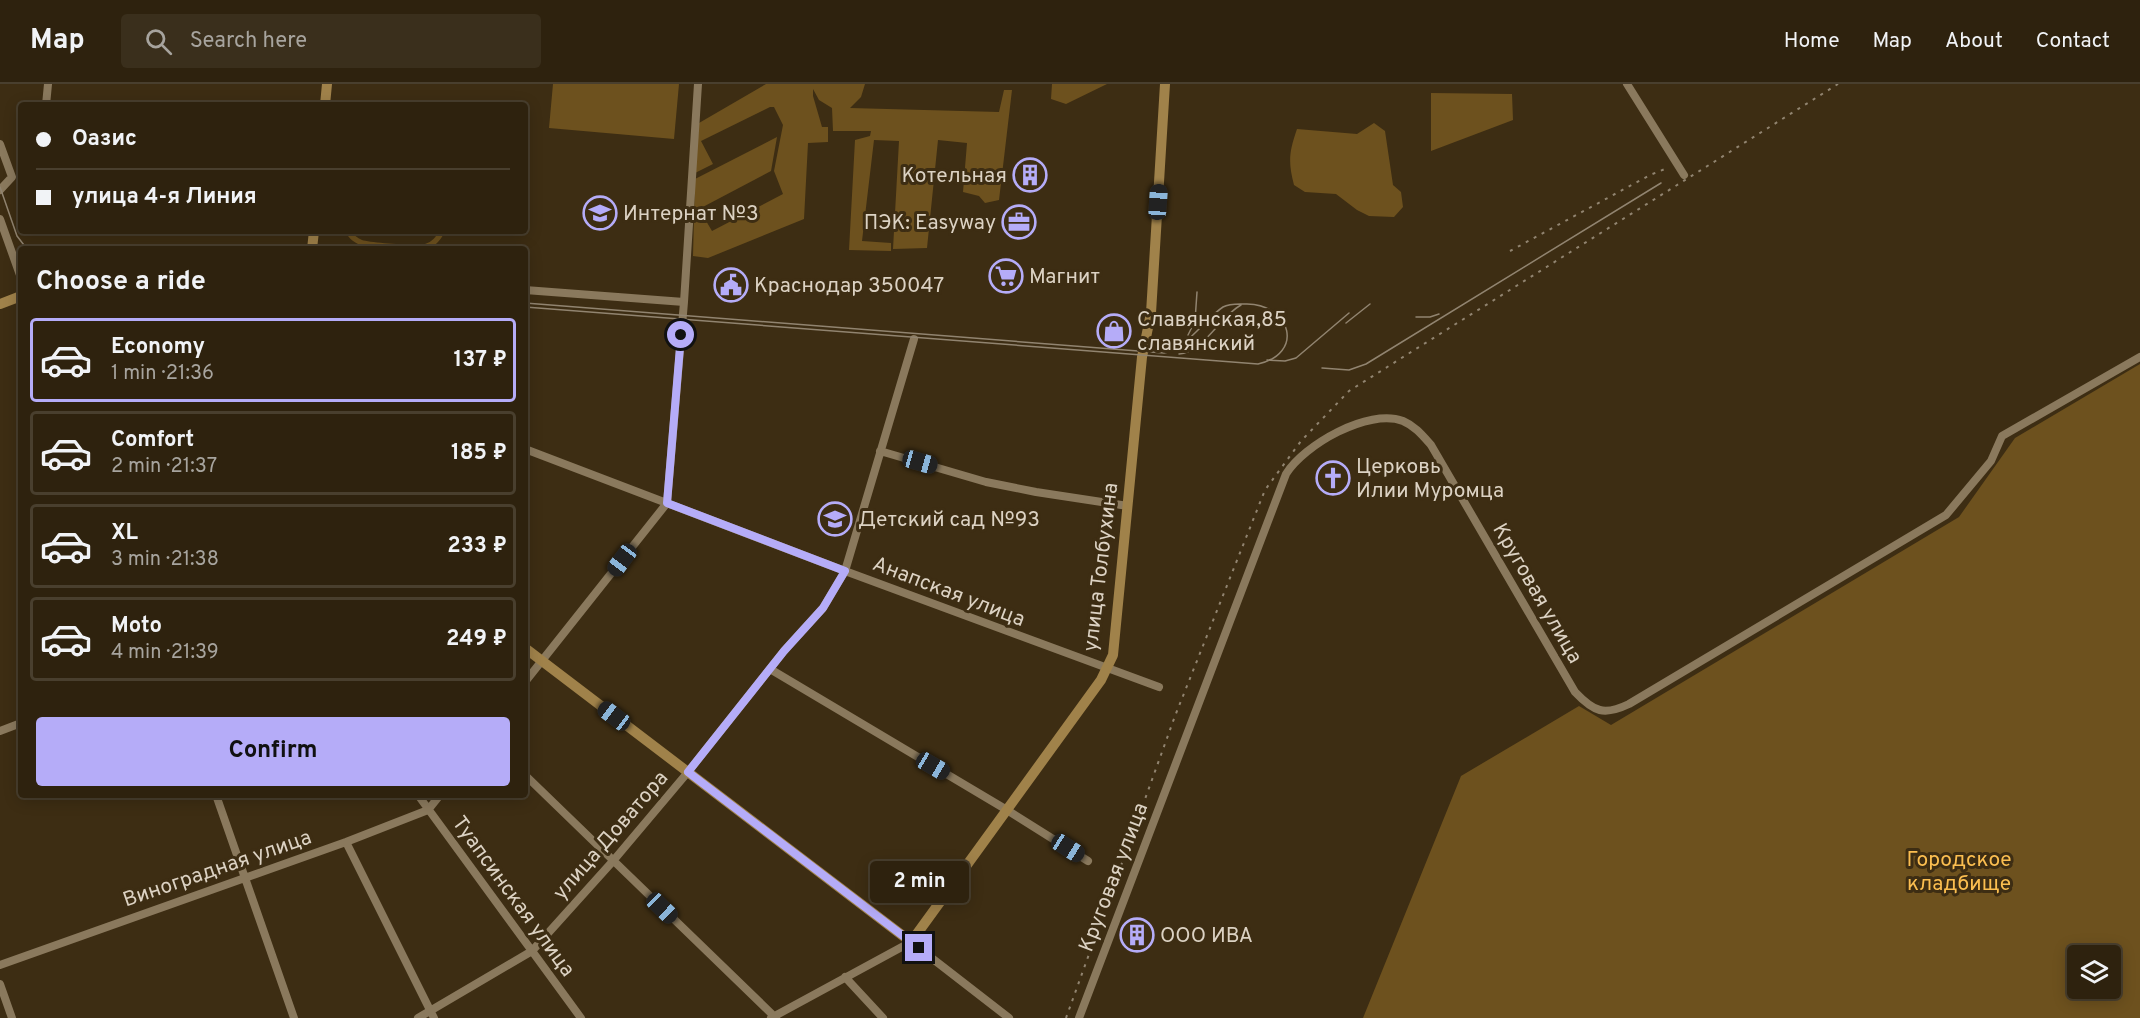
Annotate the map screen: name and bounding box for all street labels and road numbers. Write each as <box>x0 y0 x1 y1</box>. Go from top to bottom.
street label: улица Толбухина <box>1078 481 1125 653</box>
street label: Круговая улица <box>1486 519 1588 669</box>
street label: Анапская улица <box>868 551 1029 634</box>
street label: улица Доватора <box>548 766 675 906</box>
street label: Круговая улица <box>1074 799 1155 956</box>
street label: Туапсинская улица <box>445 811 580 983</box>
street label: Виноградная улица <box>120 824 315 914</box>

